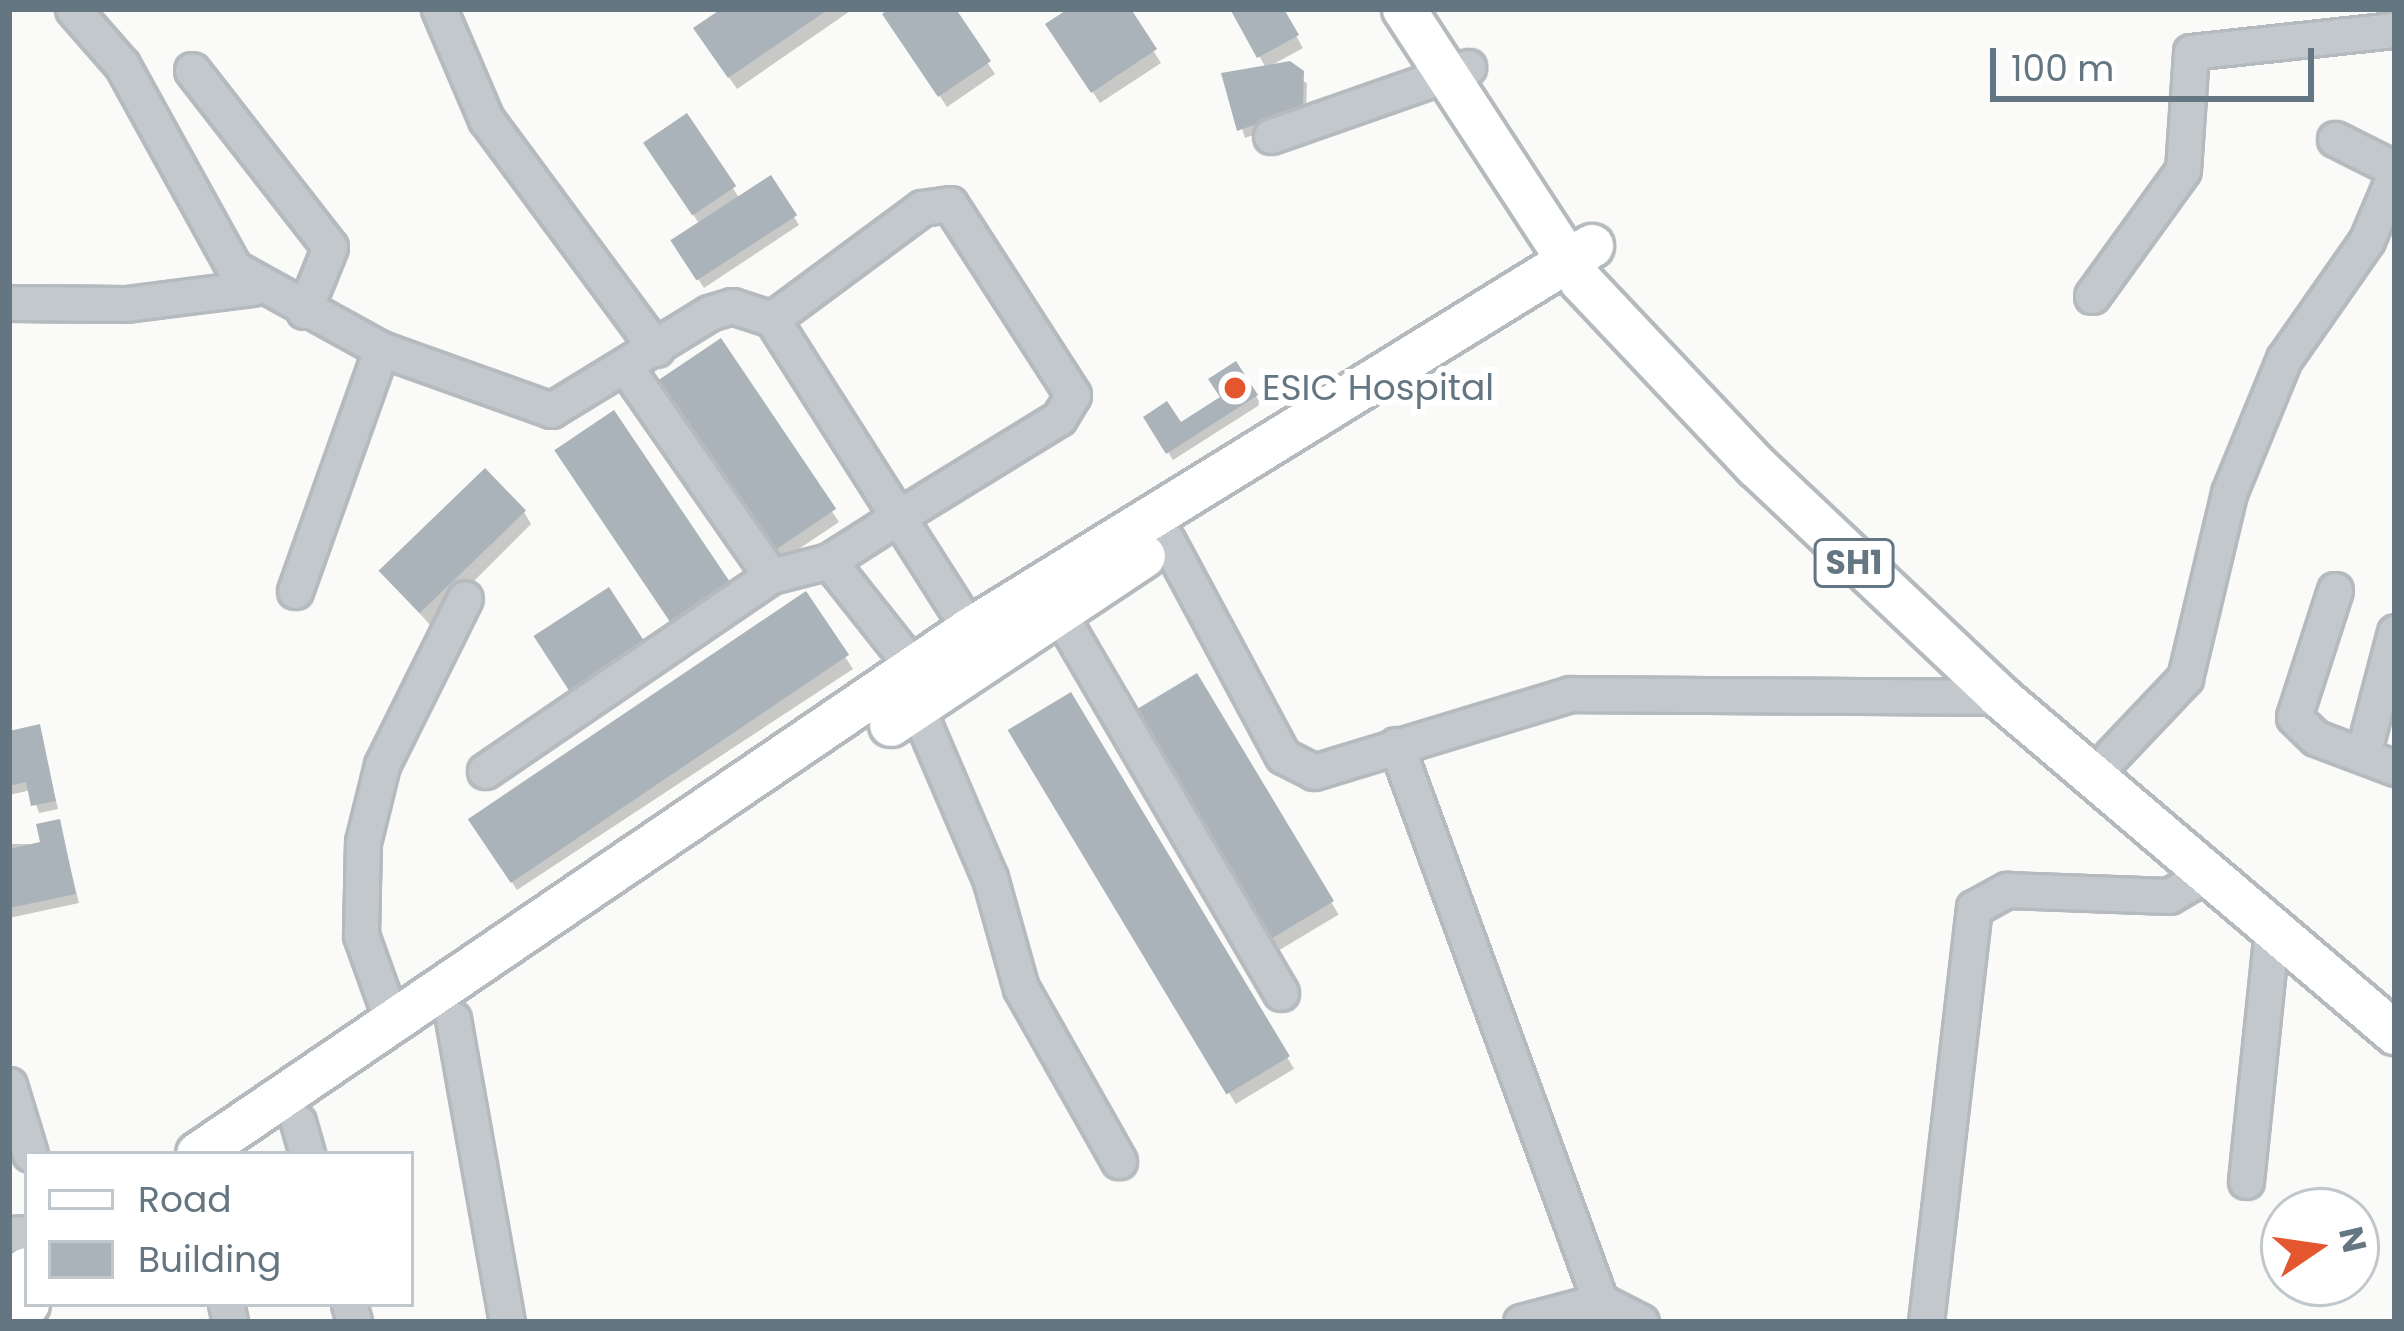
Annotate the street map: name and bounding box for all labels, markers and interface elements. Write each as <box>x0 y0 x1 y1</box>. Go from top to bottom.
scale bar <box>1996 24 2320 98</box>
text: 100 m <box>2011 43 2114 94</box>
place label: ESIC Hospital <box>1262 366 1494 410</box>
marker: ESIC Hospital <box>1219 372 1251 404</box>
road number: SH1 <box>1812 536 1896 590</box>
legend <box>24 1151 414 1307</box>
text: Road <box>138 1174 232 1225</box>
north arrow <box>2260 1187 2380 1307</box>
text: N <box>2327 1222 2378 1257</box>
text: Building <box>138 1234 281 1285</box>

